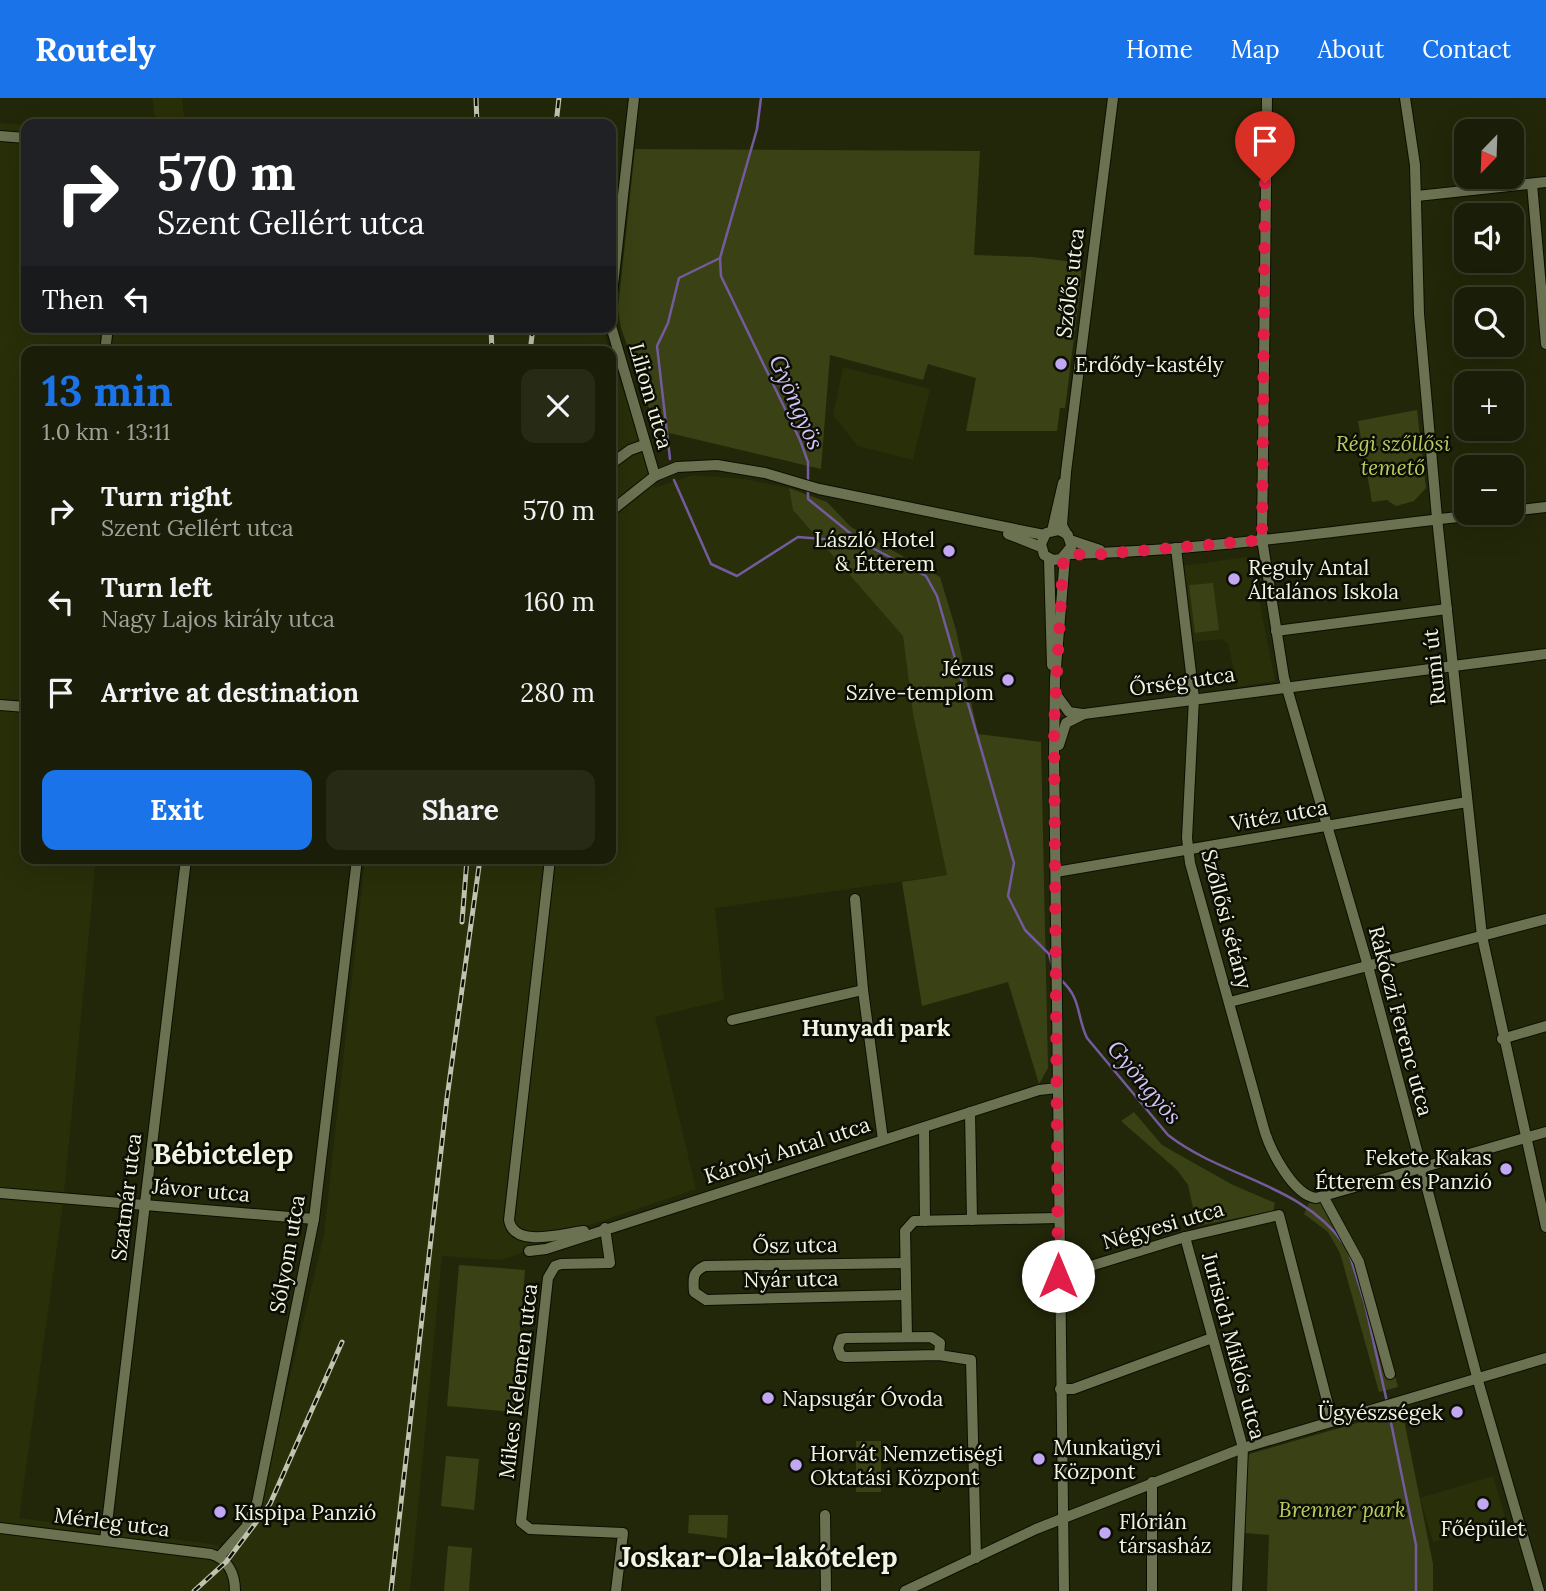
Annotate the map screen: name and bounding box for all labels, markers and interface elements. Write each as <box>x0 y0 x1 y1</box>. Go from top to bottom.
text: Routely <box>35 28 156 70</box>
text: Home <box>1126 34 1193 65</box>
text: Map <box>1231 34 1280 65</box>
text: About <box>1318 34 1384 65</box>
text: Contact <box>1422 34 1511 65</box>
pin <box>1235 111 1295 183</box>
north arrow <box>1454 119 1524 189</box>
map controls <box>1454 119 1524 525</box>
icon: arrive <box>1246 122 1284 160</box>
text: 570 m <box>157 141 296 203</box>
icon: right <box>42 147 133 238</box>
text: Szent Gellért utca <box>157 202 425 243</box>
button: sound <box>1454 203 1524 273</box>
street label: Szőlős utca <box>1050 226 1090 340</box>
icon: left <box>118 280 156 318</box>
text: Then <box>42 283 104 316</box>
button: search <box>1454 287 1524 357</box>
street label: Liliom utca <box>623 340 679 452</box>
water label: Gyöngyös <box>763 350 831 454</box>
place label: Erdődy-kastély <box>1075 351 1224 378</box>
marker: Erdődy-kastély <box>1053 356 1069 372</box>
text: 13 min <box>42 364 173 418</box>
button: close <box>521 369 595 443</box>
button: + <box>1454 371 1524 441</box>
text: 1.0 km · 13:11 <box>42 417 170 446</box>
park label: Régi szőllősi temető <box>1336 430 1451 481</box>
button: − <box>1454 455 1524 525</box>
text: Turn right <box>101 480 232 513</box>
icon: right <box>42 492 80 530</box>
text: 570 m <box>523 494 595 527</box>
text: Szent Gellért utca <box>101 513 294 542</box>
place label: László Hotel & Étterem <box>814 526 935 577</box>
marker: László Hotel & Étterem <box>941 543 957 559</box>
place label: Reguly Antal Általános Iskola <box>1247 554 1399 605</box>
text: Turn left <box>101 571 212 604</box>
marker: Reguly Antal Általános Iskola <box>1226 571 1242 587</box>
icon: left <box>42 583 80 621</box>
text: 160 m <box>524 585 595 618</box>
text: Nagy Lajos király utca <box>101 604 335 633</box>
street label: Rumi út <box>1416 627 1451 706</box>
place label: Jézus Szíve-templom <box>846 655 994 706</box>
street label: Őrség utca <box>1127 660 1237 702</box>
marker: Jézus Szíve-templom <box>1000 672 1016 688</box>
icon: arrive <box>42 674 80 712</box>
text: Arrive at destination <box>101 676 359 709</box>
text: 280 m <box>520 676 595 709</box>
button: Exit <box>42 770 312 850</box>
button: Share <box>326 770 595 850</box>
street label: Vitéz utca <box>1227 793 1330 837</box>
street label: Szőllősi sétány <box>1195 846 1259 992</box>
street label: Rákóczi Ferenc utca <box>1363 923 1439 1119</box>
district label: Hunyadi park <box>802 1013 951 1042</box>
water label: Gyöngyös <box>1101 1034 1189 1130</box>
street label: Károlyi Antal utca <box>701 1110 874 1190</box>
street label: Szatmár utca <box>105 1132 147 1262</box>
district label: Bébictelep <box>153 1136 293 1172</box>
place label: Fekete Kakas Étterem és Panzió <box>1315 1144 1492 1195</box>
marker: Fekete Kakas Étterem és Panzió <box>1498 1161 1514 1177</box>
street label: Jávor utca <box>150 1172 251 1208</box>
street label: Sólyom utca <box>263 1192 311 1315</box>
street label: Négyesi utca <box>1099 1195 1227 1255</box>
street label: Ősz utca <box>752 1231 838 1259</box>
position arrow <box>1021 1239 1095 1313</box>
street label: Jurisich Miklós utca <box>1196 1249 1272 1443</box>
street label: Nyár utca <box>743 1265 839 1293</box>
street label: Mikes Kelemen utca <box>493 1282 543 1480</box>
place label: Napsugár Óvoda <box>782 1385 944 1412</box>
marker: Napsugár Óvoda <box>760 1390 776 1406</box>
place label: Ügyészségek <box>1318 1399 1444 1426</box>
marker: Ügyészségek <box>1449 1404 1465 1420</box>
place label: Munkaügyi Központ <box>1053 1434 1161 1485</box>
place label: Horvát Nemzetiségi Oktatási Központ <box>810 1440 1003 1491</box>
marker: Munkaügyi Központ <box>1031 1451 1047 1467</box>
marker: Horvát Nemzetiségi Oktatási Központ <box>788 1457 804 1473</box>
park label: Brenner park <box>1278 1496 1406 1523</box>
marker: Főépület <box>1475 1496 1491 1512</box>
place label: Kispipa Panzió <box>234 1499 376 1526</box>
street label: Mérleg utca <box>53 1502 172 1543</box>
marker: Kispipa Panzió <box>212 1504 228 1520</box>
place label: Flórián társasház <box>1119 1508 1211 1559</box>
place label: Főépület <box>1440 1515 1526 1542</box>
marker: Flórián társasház <box>1097 1525 1113 1541</box>
district label: Joskar-Ola-lakótelep <box>618 1539 898 1575</box>

